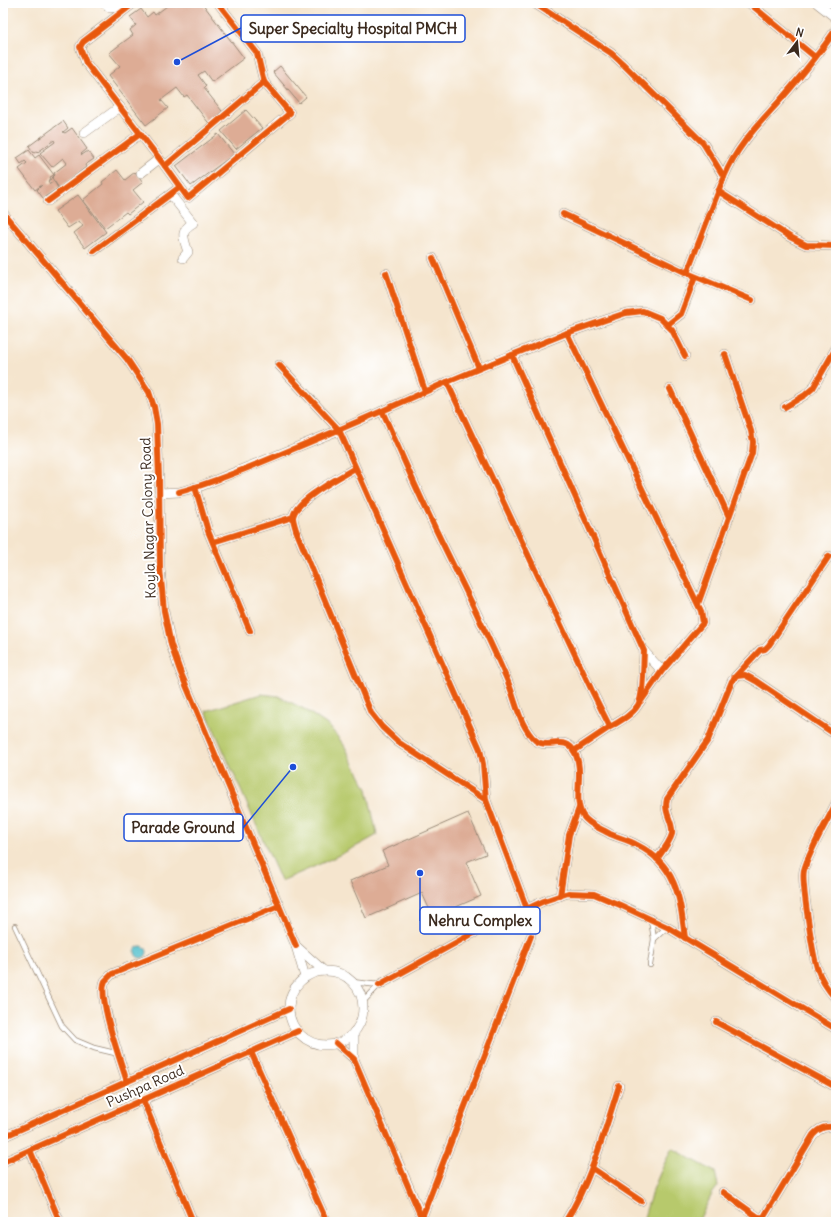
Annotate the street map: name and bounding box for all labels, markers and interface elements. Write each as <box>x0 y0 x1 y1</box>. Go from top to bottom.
callout: Super Specialty Hospital PMCH <box>241 15 465 42</box>
text: Super Specialty Hospital PMCH <box>249 19 458 39</box>
north arrow <box>777 22 817 62</box>
text: N <box>794 25 805 40</box>
street label: Koyla Nagar Colony Road <box>136 437 160 599</box>
callout: Parade Ground <box>124 814 243 841</box>
text: Parade Ground <box>131 818 235 837</box>
callout: Nehru Complex <box>420 907 540 934</box>
text: Nehru Complex <box>428 911 533 931</box>
street label: Pushpa Road <box>103 1061 187 1111</box>

